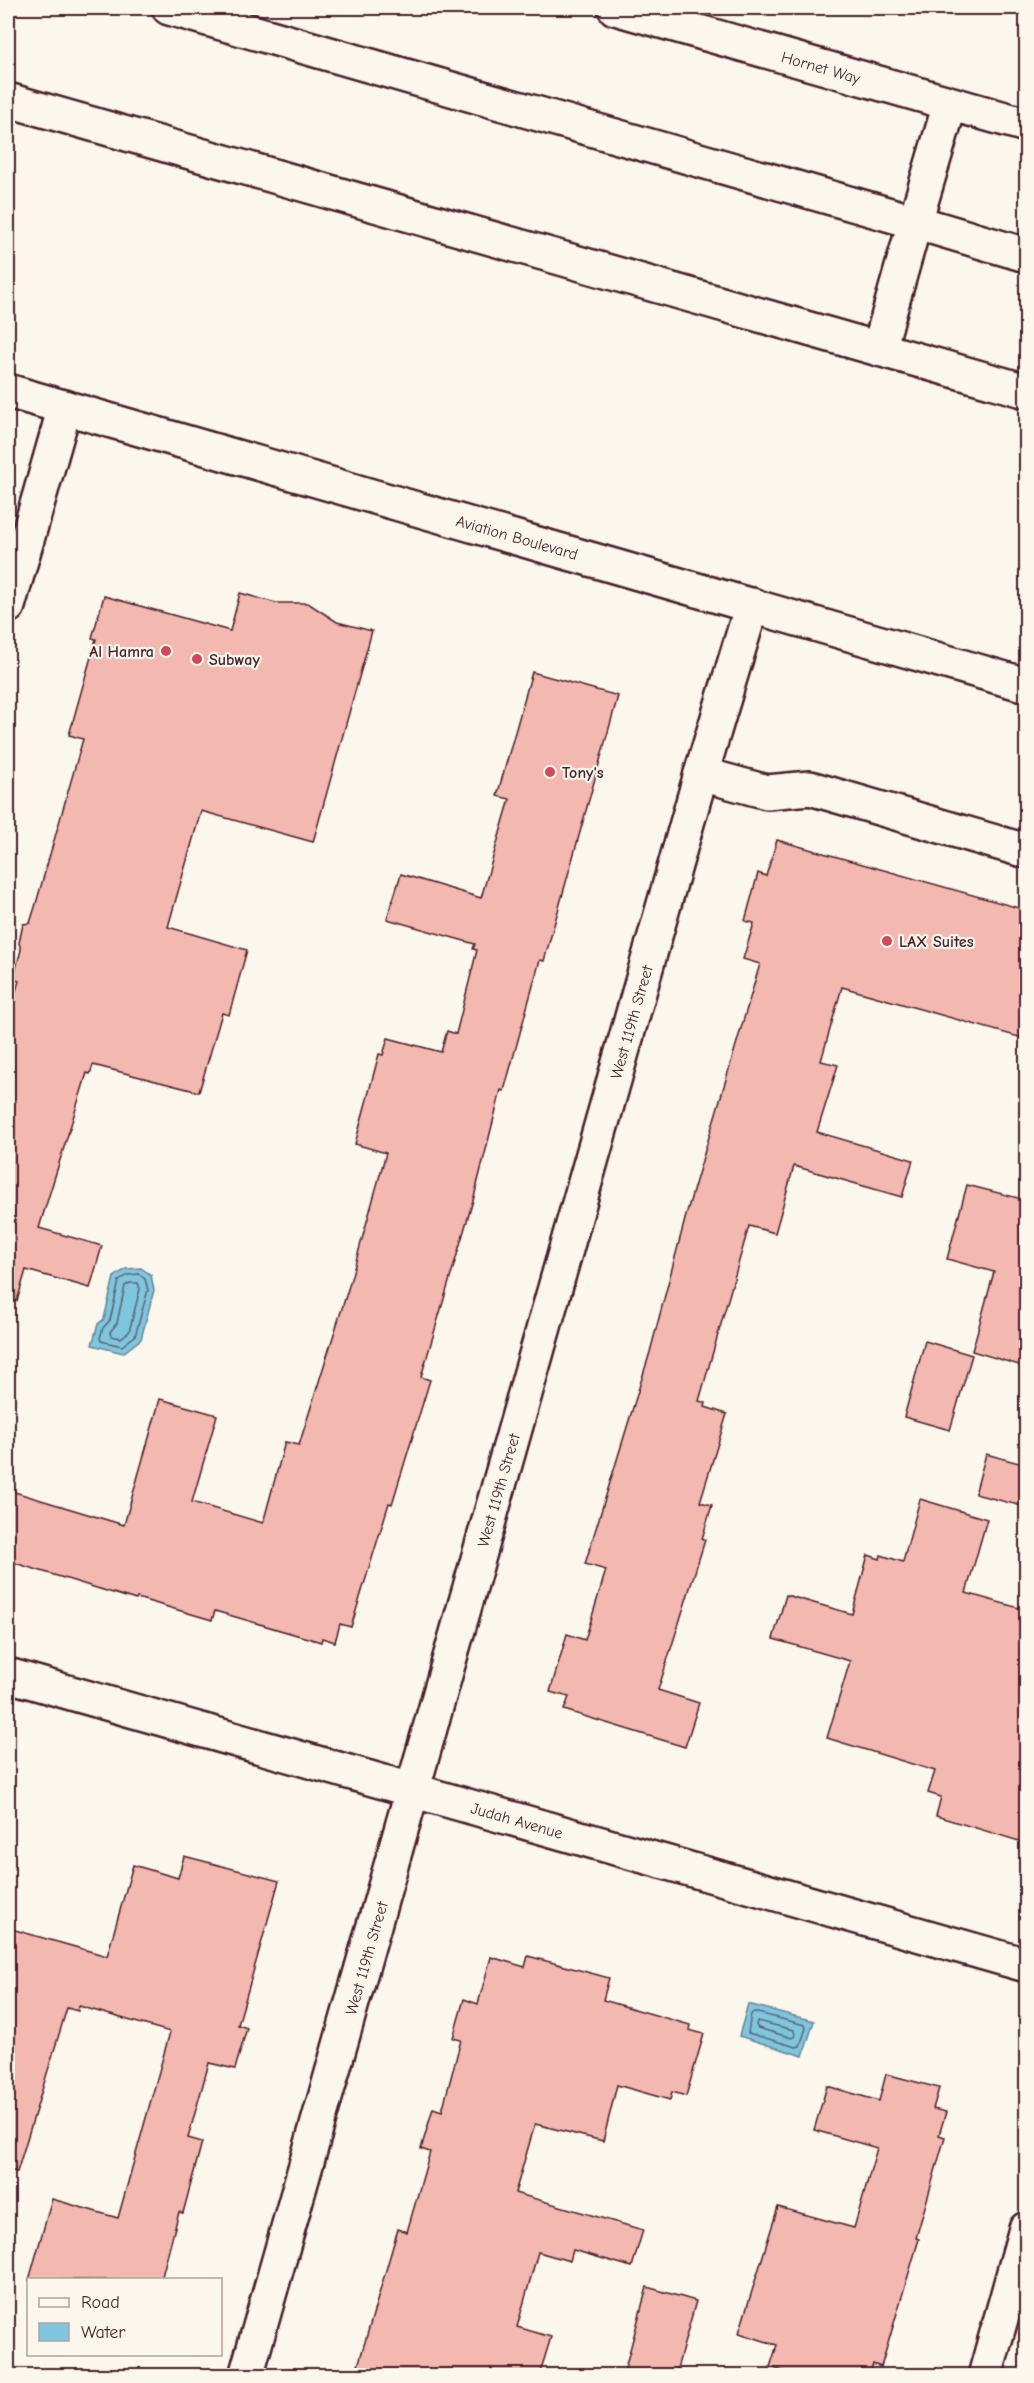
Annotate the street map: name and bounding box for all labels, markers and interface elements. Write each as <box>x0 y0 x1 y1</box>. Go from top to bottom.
street label: Hornet Way <box>779 48 863 88</box>
street label: Aviation Boulevard <box>454 512 580 564</box>
place label: Al Hamra <box>89 643 154 661</box>
marker: Al Hamra <box>159 644 173 658</box>
place label: Subway <box>209 651 260 669</box>
marker: Subway <box>190 652 204 666</box>
place label: Tony's <box>562 764 604 782</box>
marker: Tony's <box>543 765 557 779</box>
place label: LAX Suites <box>899 933 974 951</box>
marker: LAX Suites <box>880 934 894 948</box>
street label: West 119th Street <box>607 963 657 1081</box>
street label: West 119th Street <box>474 1431 524 1549</box>
street label: Judah Avenue <box>469 1799 565 1843</box>
street label: West 119th Street <box>342 1899 392 2017</box>
legend <box>27 2278 222 2356</box>
text: Road <box>81 2292 120 2313</box>
text: Water <box>81 2322 126 2343</box>

